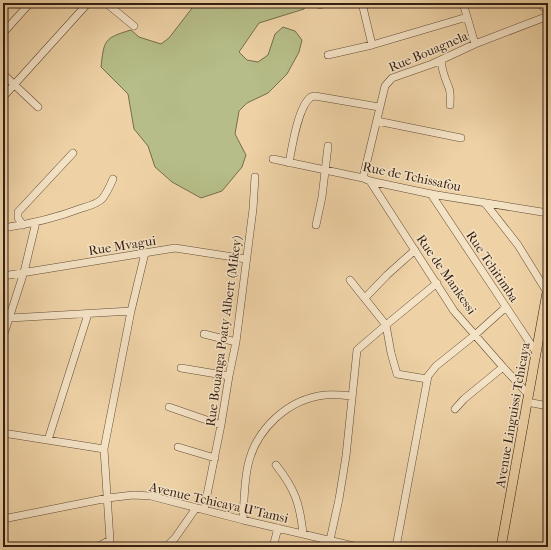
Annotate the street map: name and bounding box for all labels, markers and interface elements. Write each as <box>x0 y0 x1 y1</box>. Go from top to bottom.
street label: Rue Bouagnela <box>386 28 471 75</box>
street label: Rue de Tchissafou <box>361 159 463 194</box>
street label: Rue Tchitimba <box>463 228 522 305</box>
street label: Rue de Mankessi <box>414 232 480 317</box>
street label: Rue Mvagui <box>87 233 157 258</box>
street label: Rue Bouanga Poaty Albert (Mikey) <box>203 235 244 428</box>
street label: Avenue Linguissi Tchicaya <box>492 340 533 490</box>
street label: Avenue Tchicaya U'Tamsi <box>147 479 290 526</box>

